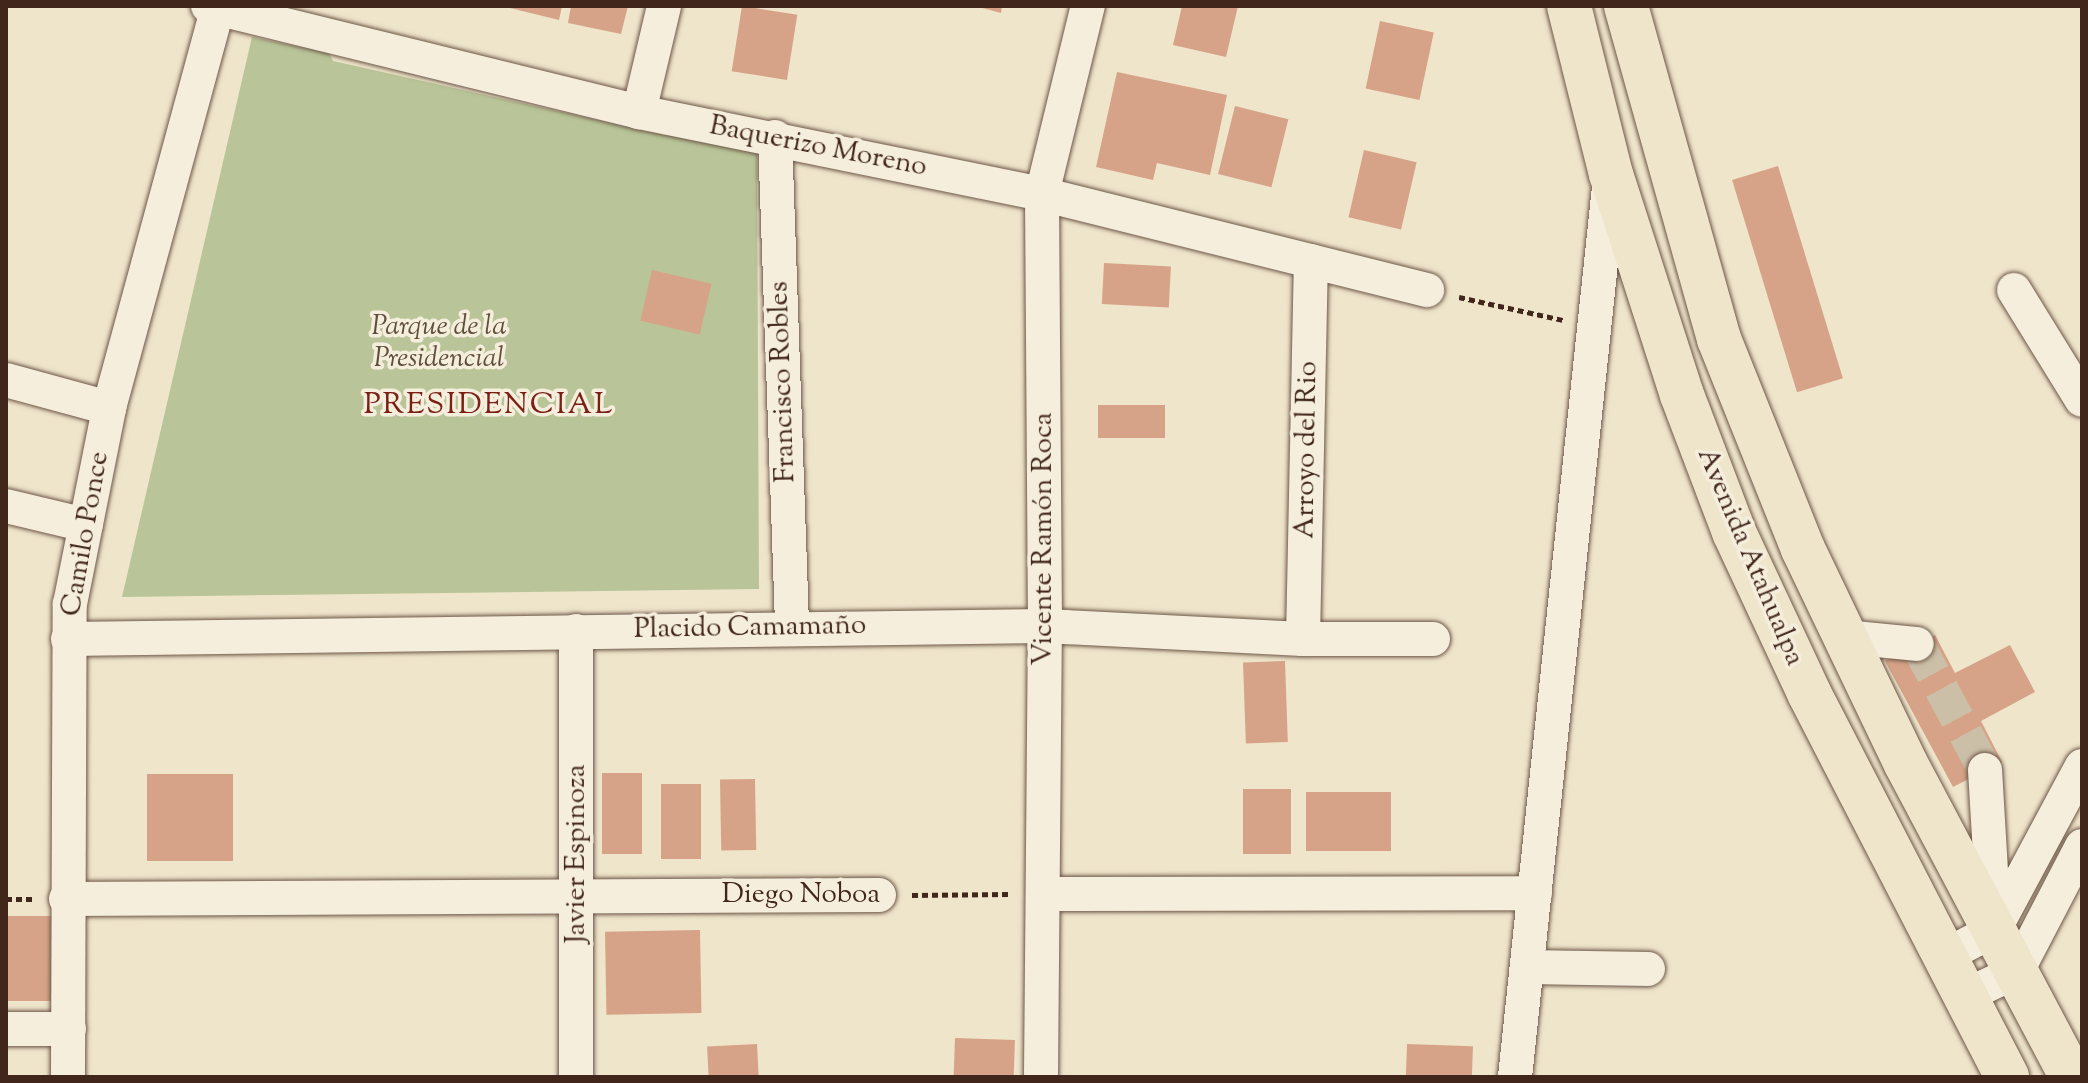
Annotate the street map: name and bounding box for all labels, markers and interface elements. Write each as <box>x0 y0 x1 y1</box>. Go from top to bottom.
street label: Baquerizo Moreno <box>706 109 930 185</box>
street label: Francisco Robles <box>763 281 803 483</box>
park label: Parque de la Presidencial <box>372 310 506 376</box>
street label: Arroyo del Rio <box>1289 361 1325 539</box>
district label: PRESIDENCIAL <box>364 388 614 424</box>
street label: Vicente Ramón Roca <box>1027 412 1061 666</box>
street label: Avenida Atahualpa <box>1689 443 1811 671</box>
street label: Camilo Ponce <box>55 449 117 619</box>
street label: Placido Camamaño <box>634 609 866 647</box>
street label: Javier Espinoza <box>560 764 594 944</box>
street label: Diego Noboa <box>722 878 880 912</box>

